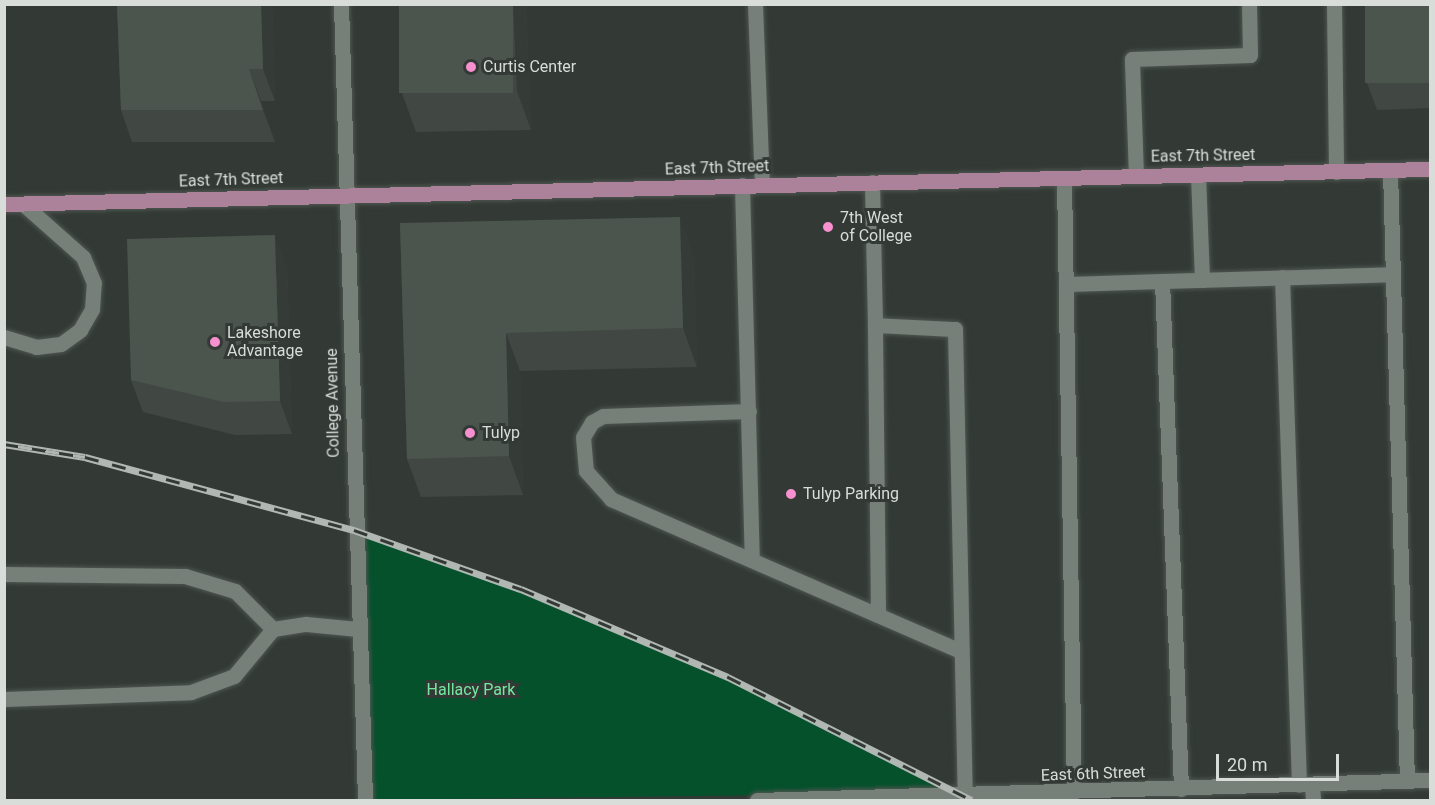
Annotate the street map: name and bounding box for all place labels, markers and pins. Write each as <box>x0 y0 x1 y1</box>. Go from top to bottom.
place label: Curtis Center <box>483 57 576 77</box>
marker: Curtis Center <box>464 60 478 74</box>
place label: 7th West of College <box>840 208 912 246</box>
marker: 7th West of College <box>821 220 835 234</box>
place label: Lakeshore Advantage <box>227 323 303 361</box>
marker: Lakeshore Advantage <box>208 335 222 349</box>
place label: Tulyp <box>482 423 520 443</box>
marker: Tulyp <box>463 426 477 440</box>
place label: Tulyp Parking <box>803 484 899 504</box>
marker: Tulyp Parking <box>784 487 798 501</box>

